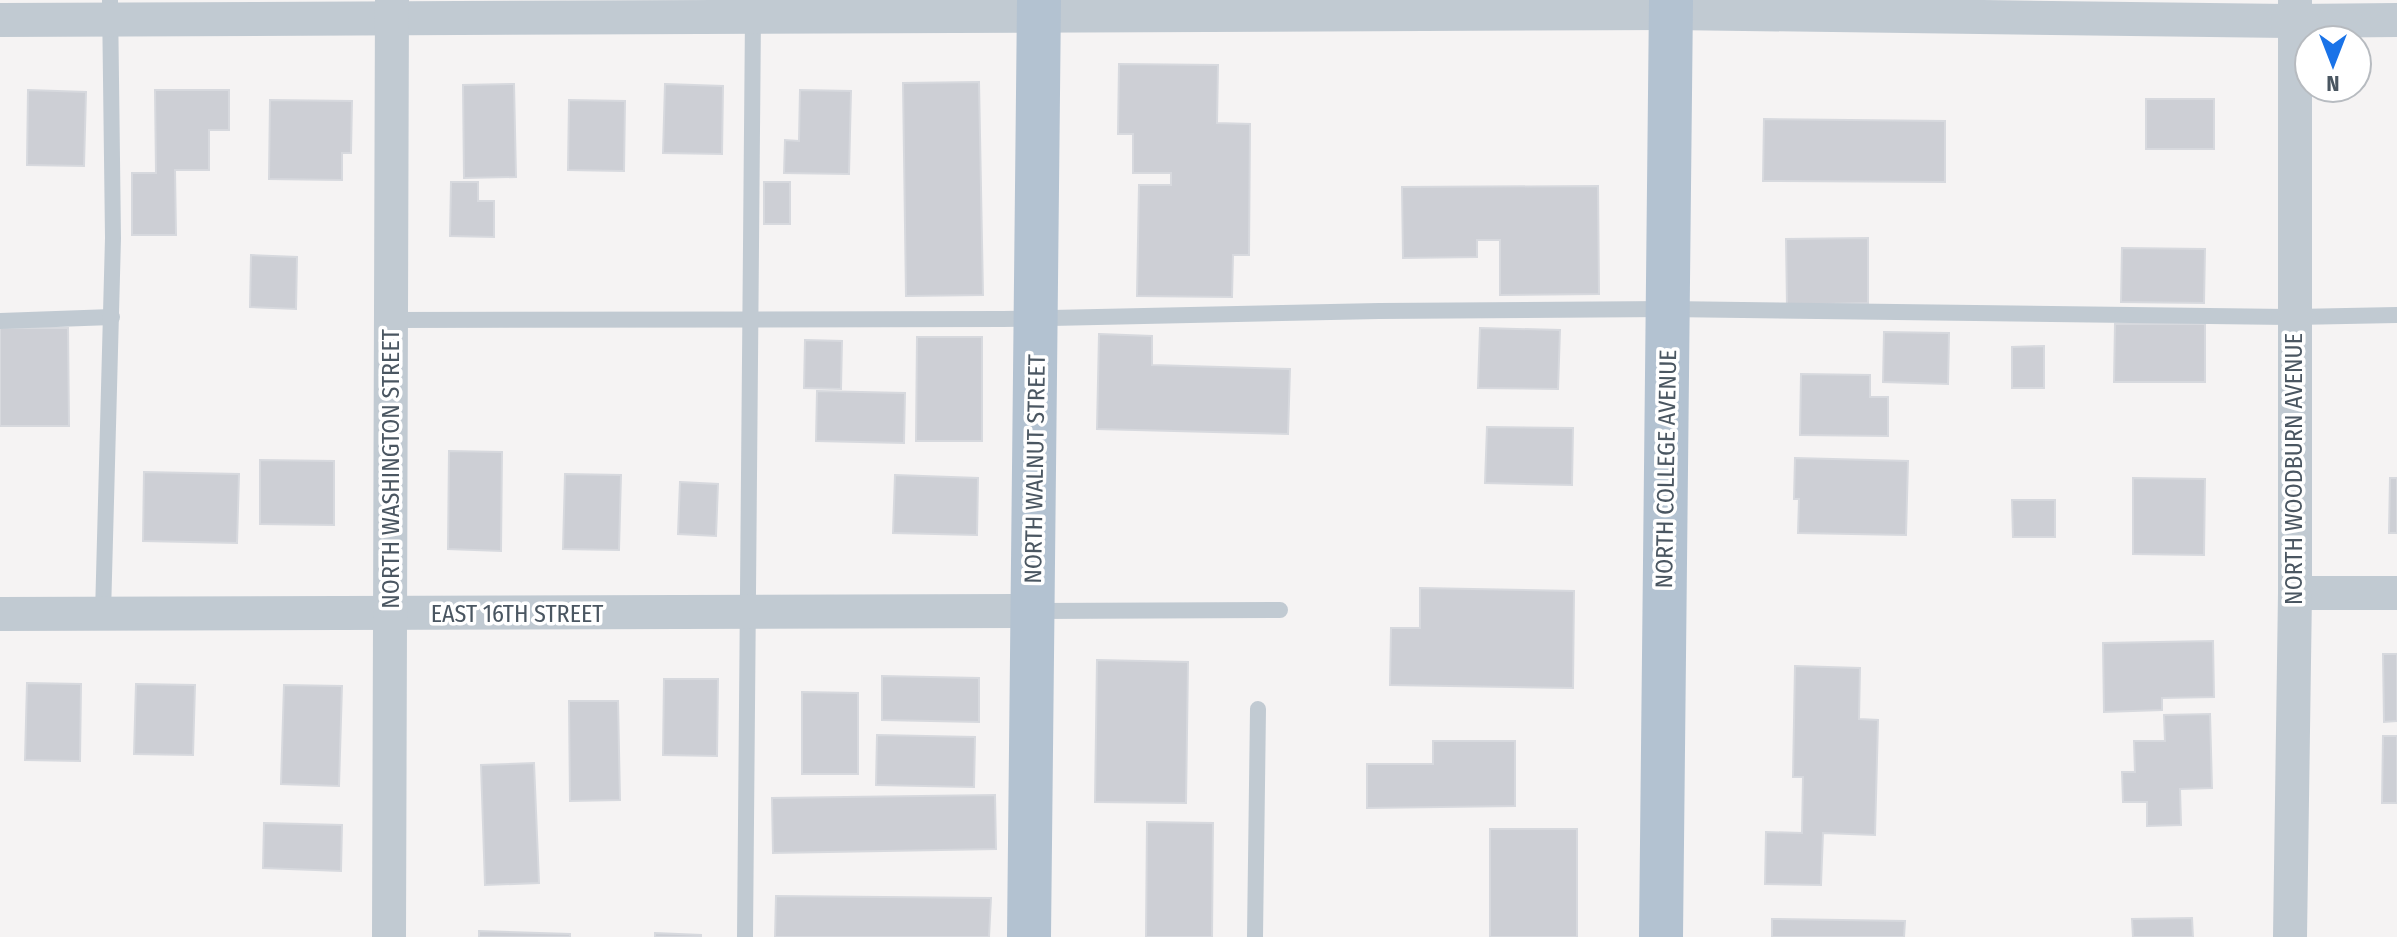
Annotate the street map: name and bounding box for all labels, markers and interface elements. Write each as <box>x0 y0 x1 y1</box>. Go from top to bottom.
north arrow <box>2293 24 2373 104</box>
text: N <box>2326 70 2340 97</box>
street label: NORTH WASHINGTON STREET <box>377 329 405 609</box>
street label: NORTH WOODBURN AVENUE <box>2280 333 2308 605</box>
street label: NORTH COLLEGE AVENUE <box>1650 349 1682 589</box>
street label: NORTH WALNUT STREET <box>1019 354 1051 584</box>
street label: EAST 16TH STREET <box>431 600 603 628</box>

